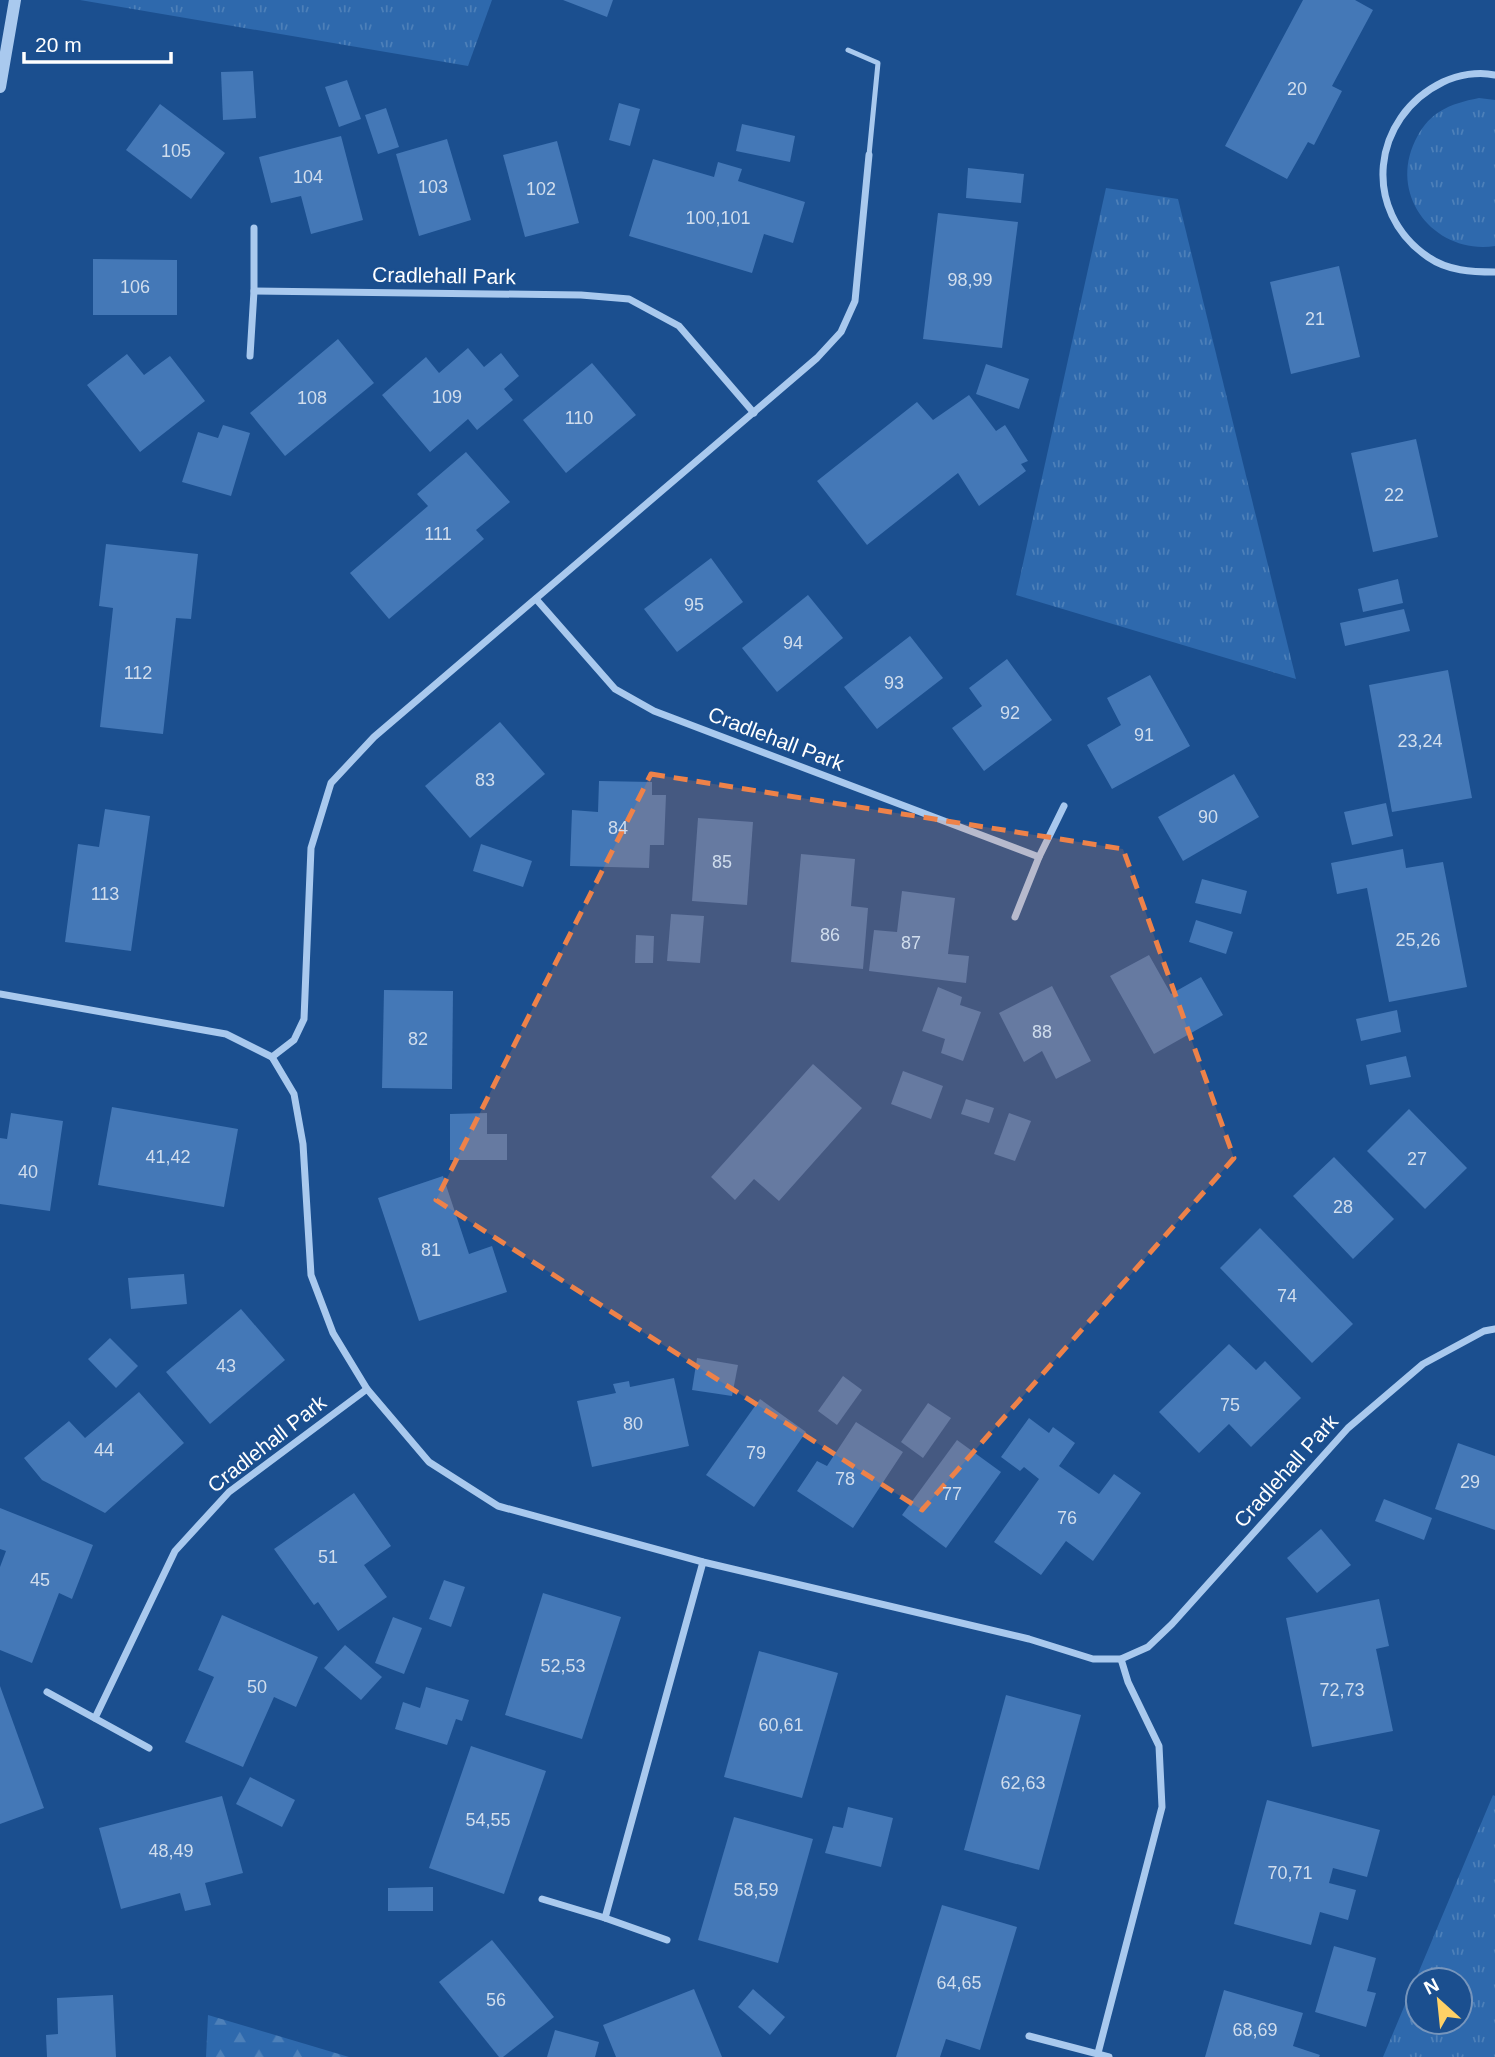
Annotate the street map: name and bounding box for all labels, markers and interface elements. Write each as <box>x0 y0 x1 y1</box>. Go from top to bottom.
scale bar <box>24 21 172 65</box>
text: 20 m <box>35 33 82 56</box>
house number: 20 <box>1287 79 1307 99</box>
house number: 105 <box>161 141 191 161</box>
house number: 104 <box>293 167 323 187</box>
house number: 103 <box>418 177 448 197</box>
house number: 102 <box>526 179 556 199</box>
house number: 100,101 <box>685 208 751 228</box>
street label: Cradlehall Park <box>372 263 516 288</box>
house number: 98,99 <box>947 270 993 290</box>
house number: 106 <box>120 277 150 297</box>
house number: 21 <box>1305 309 1325 329</box>
house number: 109 <box>432 387 462 407</box>
house number: 108 <box>297 388 327 408</box>
house number: 110 <box>565 408 593 428</box>
house number: 22 <box>1384 485 1404 505</box>
house number: 111 <box>424 524 452 544</box>
house number: 95 <box>684 595 704 615</box>
house number: 94 <box>783 633 803 653</box>
house number: 112 <box>124 663 152 683</box>
house number: 93 <box>884 673 904 693</box>
street label: Cradlehall Park <box>705 702 848 775</box>
house number: 92 <box>1000 703 1020 723</box>
house number: 91 <box>1134 725 1154 745</box>
house number: 23,24 <box>1397 731 1443 751</box>
house number: 83 <box>475 770 495 790</box>
house number: 90 <box>1198 807 1218 827</box>
house number: 84 <box>608 818 628 838</box>
house number: 85 <box>712 852 732 872</box>
house number: 113 <box>91 884 119 904</box>
house number: 86 <box>820 925 840 945</box>
house number: 25,26 <box>1395 930 1441 950</box>
house number: 87 <box>901 933 921 953</box>
house number: 88 <box>1032 1022 1052 1042</box>
house number: 82 <box>408 1029 428 1049</box>
house number: 41,42 <box>145 1147 191 1167</box>
house number: 27 <box>1407 1149 1427 1169</box>
house number: 40 <box>18 1162 38 1182</box>
house number: 28 <box>1333 1197 1353 1217</box>
house number: 81 <box>421 1240 441 1260</box>
house number: 74 <box>1277 1286 1297 1306</box>
house number: 43 <box>216 1356 236 1376</box>
street label: Cradlehall Park <box>203 1390 331 1497</box>
house number: 75 <box>1220 1395 1240 1415</box>
street label: Cradlehall Park <box>1229 1409 1343 1532</box>
house number: 80 <box>623 1414 643 1434</box>
house number: 44 <box>94 1440 114 1460</box>
house number: 79 <box>746 1443 766 1463</box>
house number: 78 <box>835 1469 855 1489</box>
house number: 29 <box>1460 1472 1480 1492</box>
house number: 77 <box>942 1484 962 1504</box>
house number: 76 <box>1057 1508 1077 1528</box>
house number: 51 <box>318 1547 338 1567</box>
house number: 45 <box>30 1570 50 1590</box>
house number: 52,53 <box>540 1656 586 1676</box>
house number: 50 <box>247 1677 267 1697</box>
house number: 72,73 <box>1319 1680 1365 1700</box>
house number: 60,61 <box>758 1715 804 1735</box>
house number: 62,63 <box>1000 1773 1046 1793</box>
house number: 54,55 <box>465 1810 511 1830</box>
house number: 48,49 <box>148 1841 194 1861</box>
house number: 70,71 <box>1267 1863 1313 1883</box>
house number: 58,59 <box>733 1880 779 1900</box>
north arrow <box>1404 1966 1474 2036</box>
house number: 64,65 <box>936 1973 982 1993</box>
text: N <box>1421 1974 1442 1999</box>
house number: 56 <box>486 1990 506 2010</box>
house number: 68,69 <box>1232 2020 1278 2040</box>

